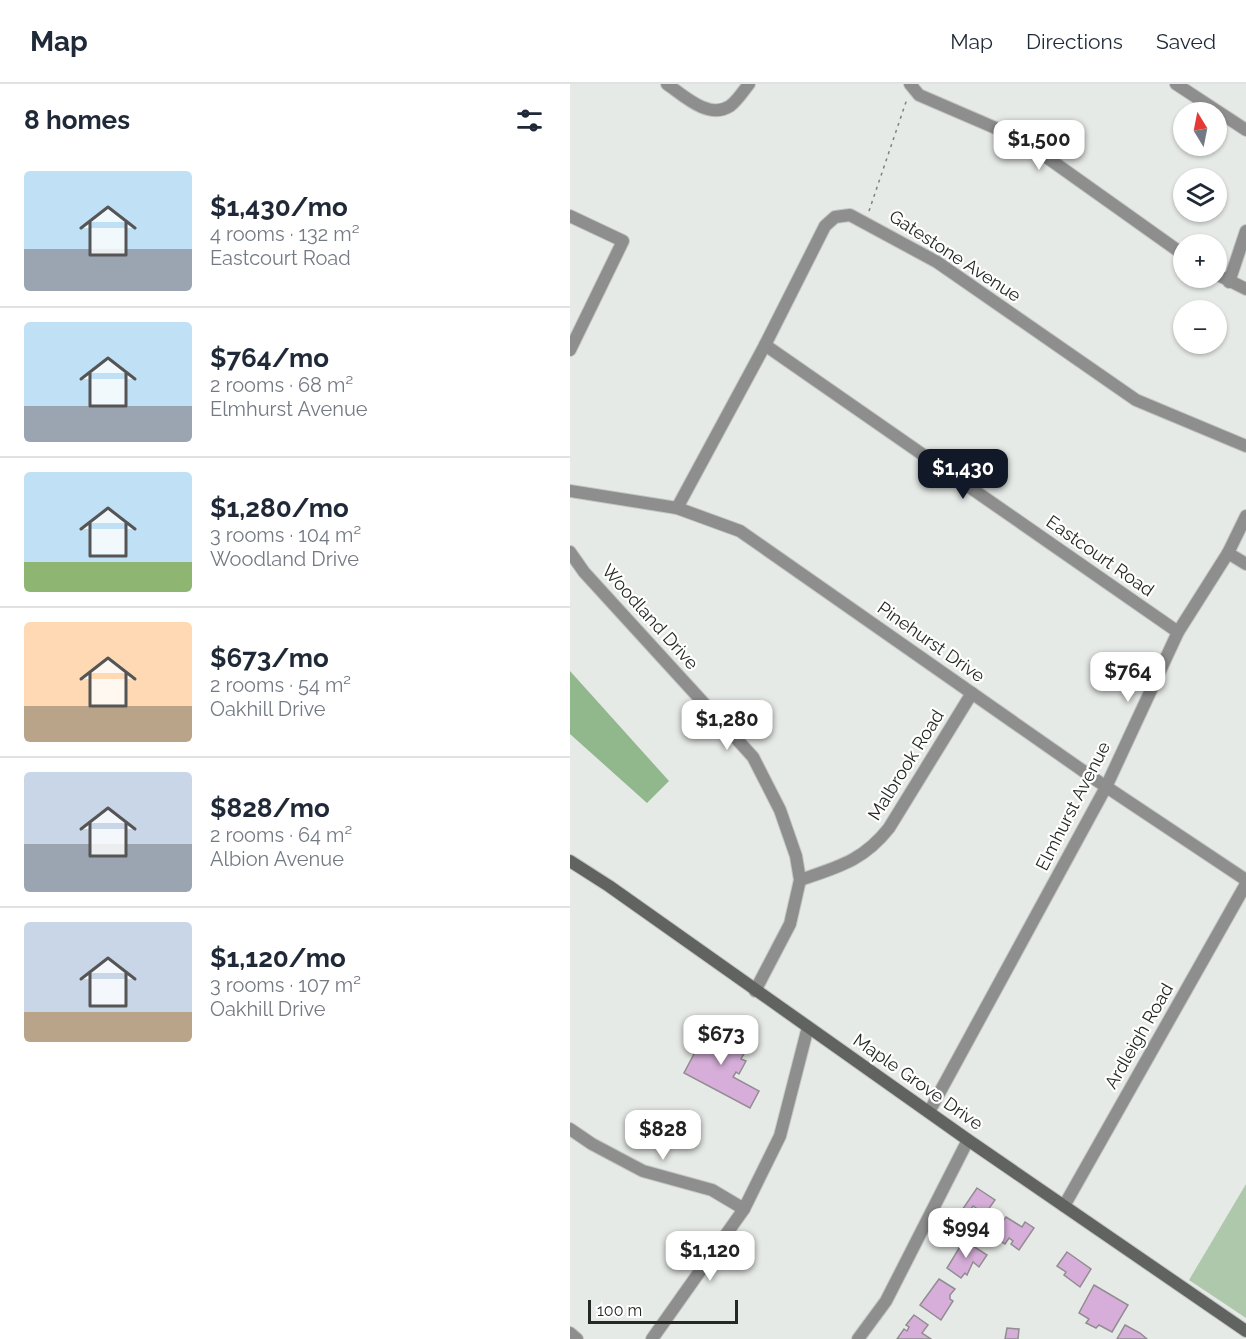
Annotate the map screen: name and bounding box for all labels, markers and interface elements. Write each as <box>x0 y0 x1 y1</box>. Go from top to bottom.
text: Map <box>30 25 88 58</box>
text: Map <box>950 29 993 54</box>
text: Directions <box>1026 29 1123 54</box>
text: Saved <box>1156 29 1216 54</box>
north arrow <box>1173 102 1227 156</box>
map controls <box>1173 102 1227 354</box>
icon: filters <box>513 104 546 137</box>
text: 8 homes <box>24 105 130 135</box>
pin: $1,500 <box>990 120 1088 171</box>
text: $1,500 <box>1008 127 1070 151</box>
button: layers <box>1173 168 1227 222</box>
text: $1,430/mo <box>210 192 348 222</box>
icon: home <box>72 195 144 267</box>
street label: Gatestone Avenue <box>886 205 1025 306</box>
text: 4 rooms · 132 m² <box>210 222 359 246</box>
button: + <box>1173 234 1227 288</box>
text: Eastcourt Road <box>210 246 351 270</box>
button: − <box>1173 300 1227 354</box>
text: $764/mo <box>210 343 329 373</box>
icon: home <box>72 346 144 418</box>
text: 2 rooms · 68 m² <box>210 373 353 397</box>
text: Elmhurst Avenue <box>210 397 368 421</box>
pin: $1,430 <box>914 449 1012 500</box>
text: $1,430 <box>932 456 994 480</box>
text: $1,280/mo <box>210 493 349 523</box>
icon: home <box>72 496 144 568</box>
street label: Eastcourt Road <box>1042 511 1158 600</box>
text: 3 rooms · 104 m² <box>210 523 361 547</box>
text: Woodland Drive <box>210 547 359 571</box>
street label: Woodland Drive <box>598 560 703 674</box>
street label: Pinehurst Drive <box>874 597 989 687</box>
text: $673/mo <box>210 643 329 673</box>
icon: home <box>72 646 144 718</box>
pin: $764 <box>1092 652 1164 703</box>
text: $764 <box>1104 659 1152 683</box>
text: 2 rooms · 54 m² <box>210 673 351 697</box>
text: Oakhill Drive <box>210 697 326 721</box>
pin: $1,280 <box>678 700 776 751</box>
street label: Malbrook Road <box>863 706 948 824</box>
text: $1,280 <box>696 707 758 731</box>
street label: Elmhurst Avenue <box>1031 737 1114 874</box>
text: $828/mo <box>210 793 330 823</box>
icon: home <box>72 796 144 868</box>
text: 2 rooms · 64 m² <box>210 823 352 847</box>
text: Albion Avenue <box>210 847 344 871</box>
text: $1,120/mo <box>210 943 346 973</box>
icon: home <box>72 946 144 1018</box>
text: 3 rooms · 107 m² <box>210 973 361 997</box>
street label: Ardleigh Road <box>1100 979 1177 1092</box>
text: Oakhill Drive <box>210 997 326 1021</box>
pin: $673 <box>685 1015 757 1066</box>
text: $673 <box>697 1022 745 1046</box>
street label: Maple Grove Drive <box>849 1029 987 1134</box>
pin: $828 <box>627 1110 699 1161</box>
text: $828 <box>639 1117 687 1141</box>
pin: $994 <box>930 1208 1002 1259</box>
text: $994 <box>942 1215 990 1239</box>
pin: $1,120 <box>661 1231 759 1282</box>
text: $1,120 <box>680 1238 740 1262</box>
scale bar <box>588 1297 738 1324</box>
text: 100 m <box>597 1301 642 1320</box>

